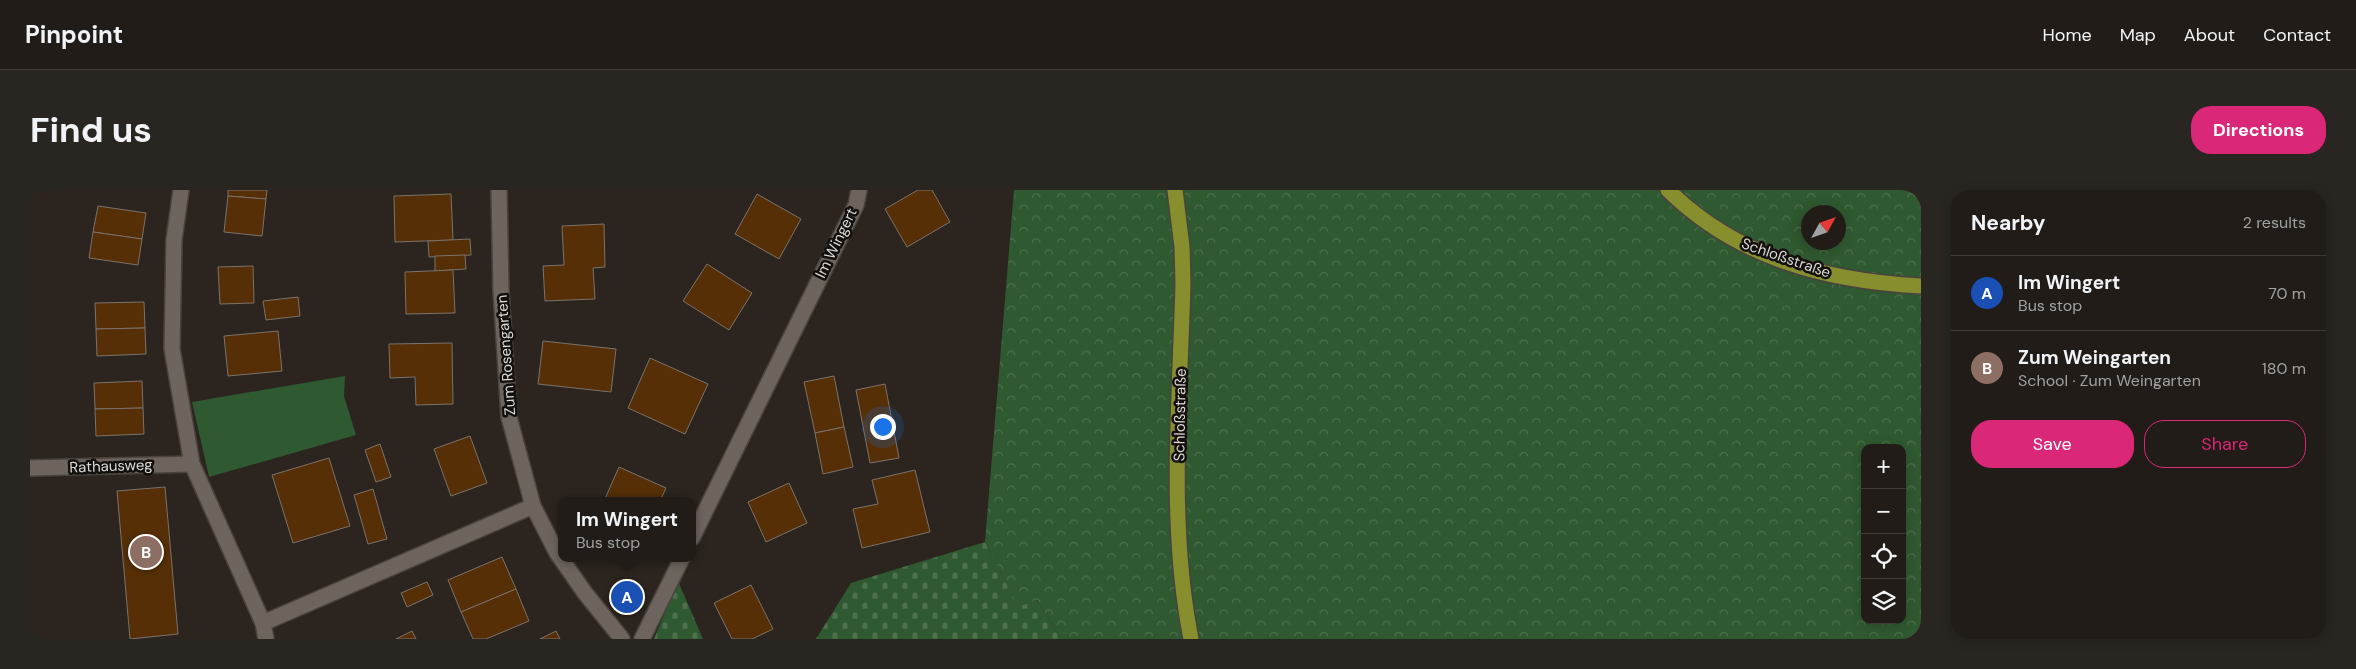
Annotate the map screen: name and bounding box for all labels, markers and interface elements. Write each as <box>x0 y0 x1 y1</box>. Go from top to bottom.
text: Pinpoint <box>25 19 123 50</box>
text: Home <box>2042 23 2092 47</box>
text: Map <box>2120 23 2156 47</box>
text: About <box>2184 23 2235 47</box>
text: Contact <box>2263 23 2331 47</box>
button: Directions <box>2191 106 2326 154</box>
text: Find us <box>30 107 152 153</box>
street label: Im Wingert <box>810 205 862 281</box>
north arrow <box>1801 205 1846 250</box>
text: Nearby <box>1971 209 2045 237</box>
text: 2 results <box>2243 212 2306 233</box>
street label: Schloßstraße <box>1739 233 1833 283</box>
text: Im Wingert <box>2018 270 2120 295</box>
text: A <box>1981 283 1993 304</box>
text: 70 m <box>2268 283 2306 304</box>
street label: Zum Rosengarten <box>492 294 520 416</box>
text: Bus stop <box>2018 295 2082 316</box>
text: Zum Weingarten <box>2018 345 2171 370</box>
text: B <box>1982 358 1992 379</box>
text: 180 m <box>2262 358 2306 379</box>
street label: Schloßstraße <box>1169 368 1191 462</box>
text: School · Zum Weingarten <box>2018 370 2201 391</box>
your location <box>870 414 896 440</box>
button: Save <box>1971 420 2134 468</box>
button: Share <box>2144 420 2306 468</box>
map controls <box>1861 444 1906 624</box>
button: + <box>1861 444 1906 489</box>
street label: Rathausweg <box>69 455 153 477</box>
button: − <box>1861 489 1906 534</box>
popup <box>558 497 696 562</box>
text: Im Wingert <box>576 507 678 532</box>
text: Bus stop <box>576 532 640 553</box>
pin: B <box>130 533 162 571</box>
button: locate <box>1861 534 1906 579</box>
pin: A <box>611 578 643 616</box>
button: layers <box>1861 579 1906 624</box>

